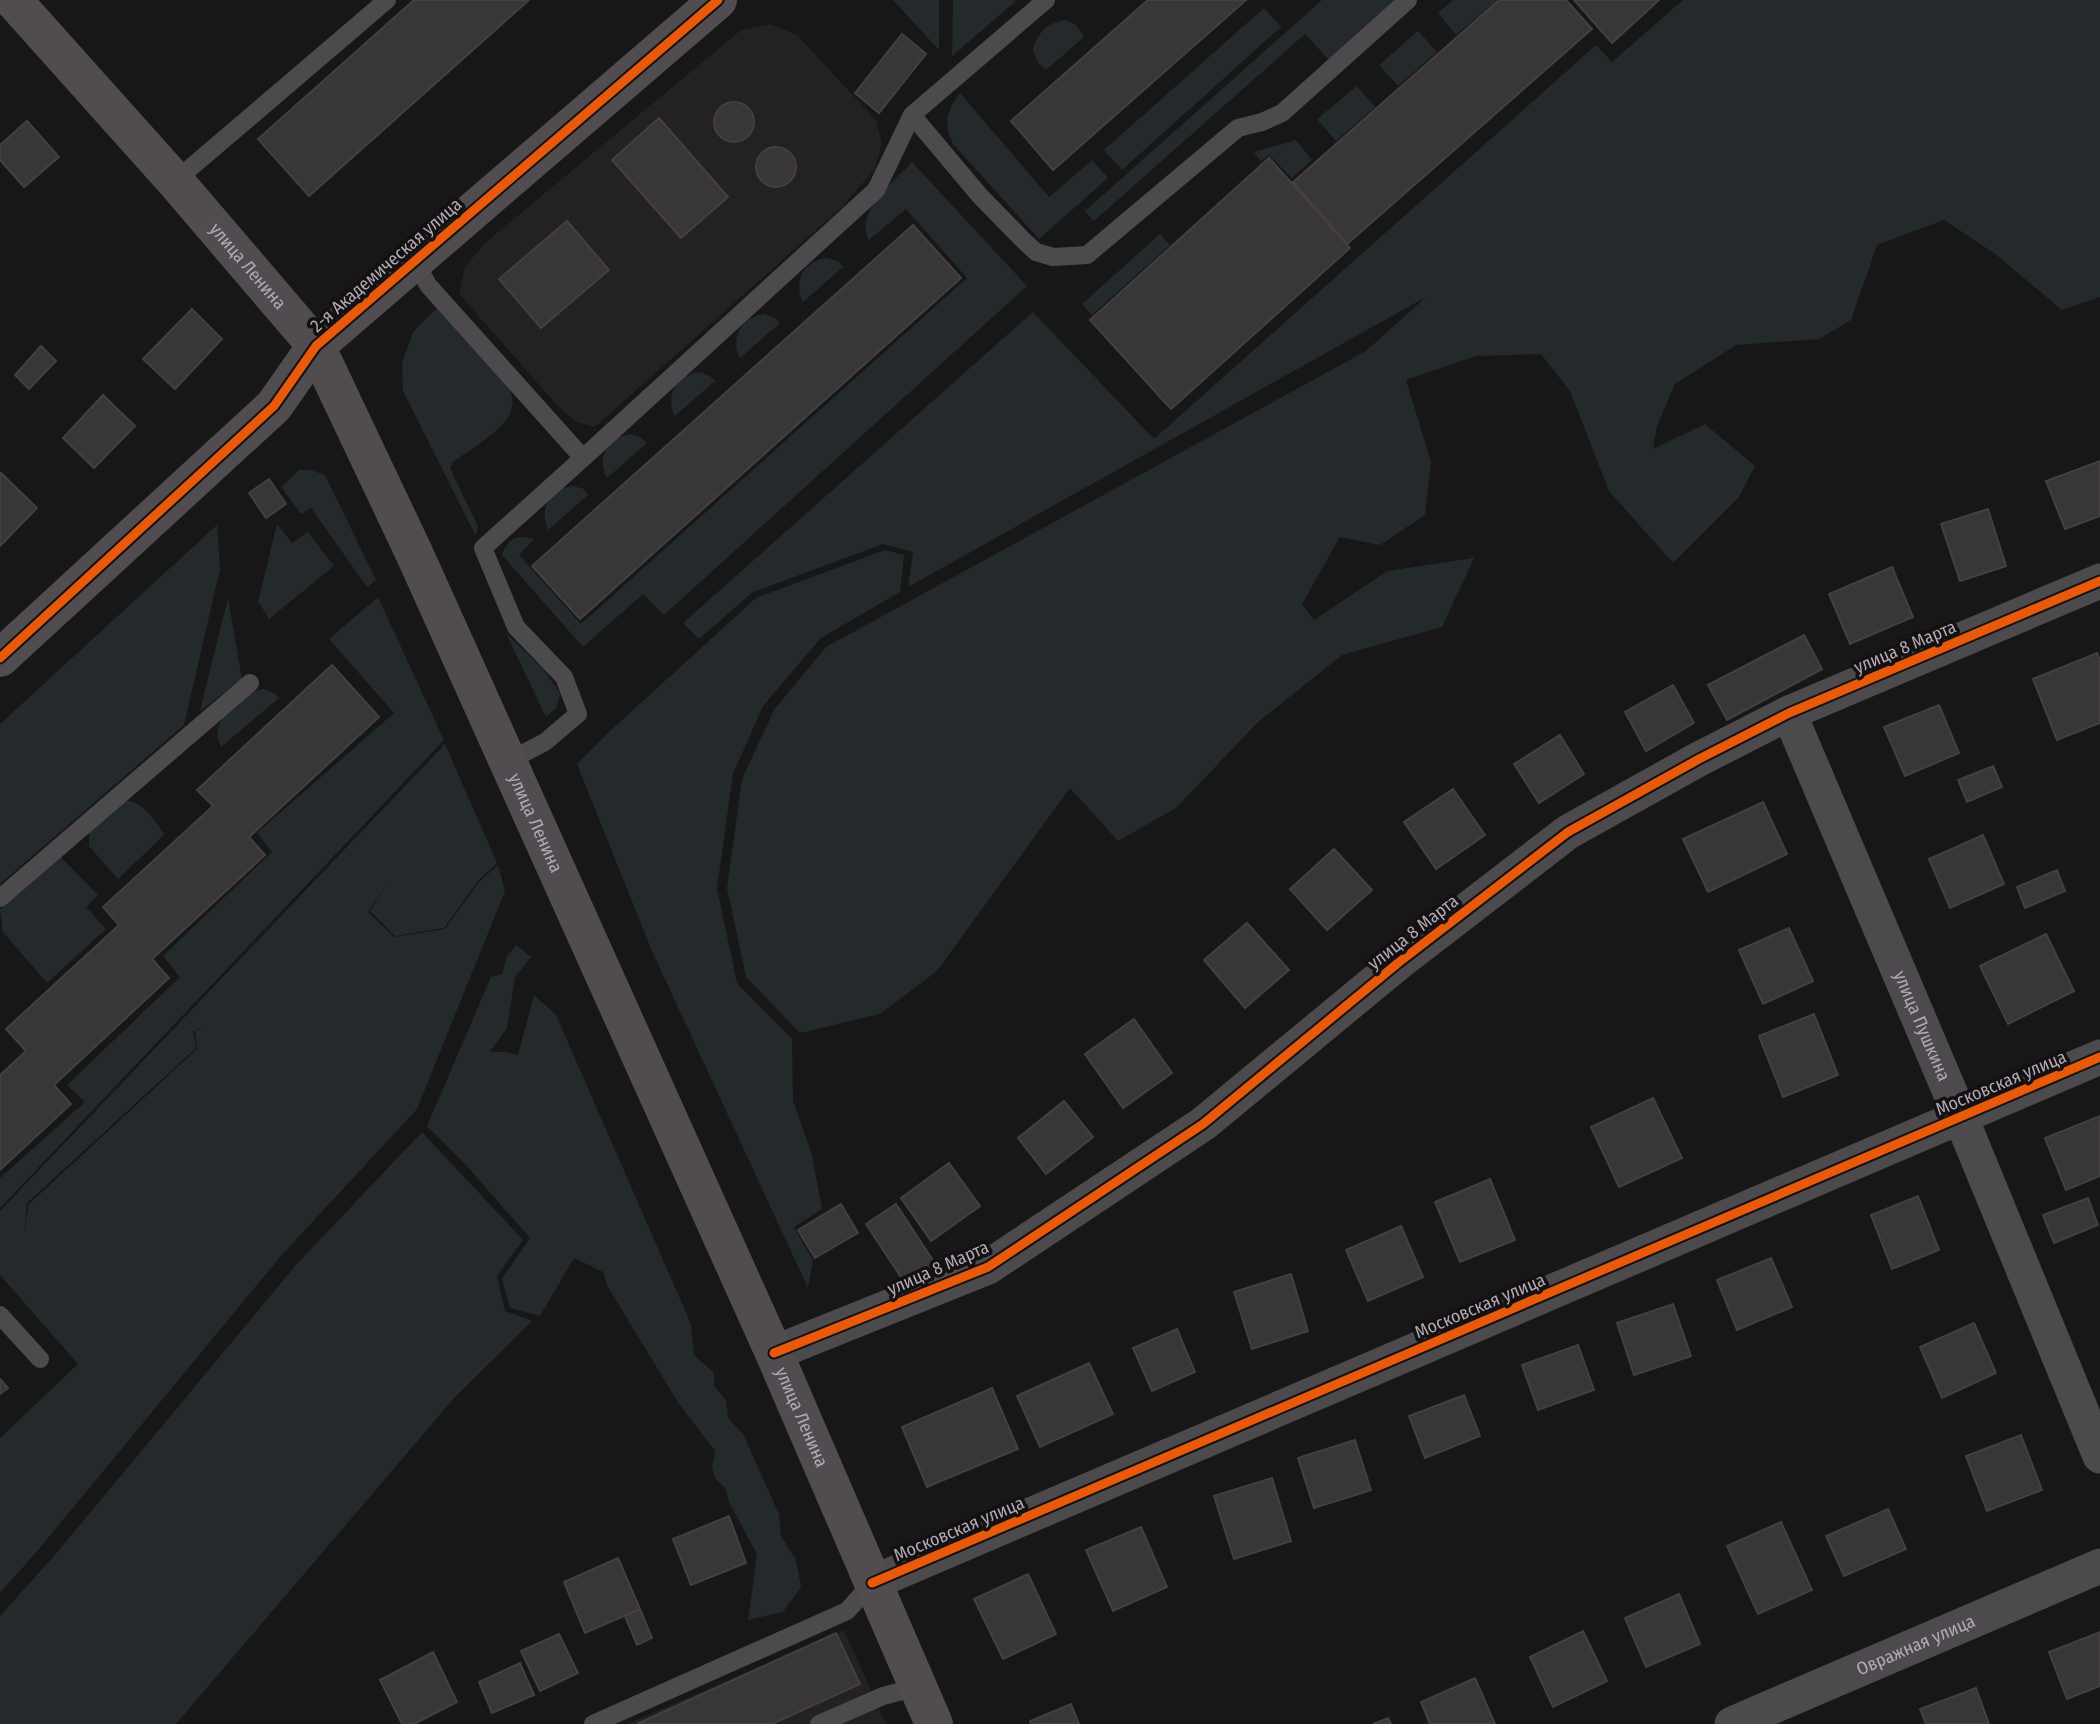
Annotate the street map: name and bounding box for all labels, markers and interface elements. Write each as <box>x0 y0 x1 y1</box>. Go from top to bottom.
street label: 2-я Академическая улица <box>306 193 466 337</box>
street label: улица Ленина <box>205 219 291 314</box>
street label: улица 8 Марта <box>1851 616 1960 678</box>
street label: улица Ленина <box>504 770 568 876</box>
street label: улица 8 Марта <box>1363 890 1463 974</box>
street label: улица Пушкина <box>1889 967 1955 1085</box>
street label: Московская улица <box>1932 1046 2070 1120</box>
street label: улица 8 Марта <box>884 1236 992 1300</box>
street label: Московская улица <box>1411 1269 1549 1343</box>
street label: улица Ленина <box>770 1364 833 1471</box>
street label: Московская улица <box>890 1492 1028 1566</box>
street label: Овражная улица <box>1853 1610 1979 1680</box>

